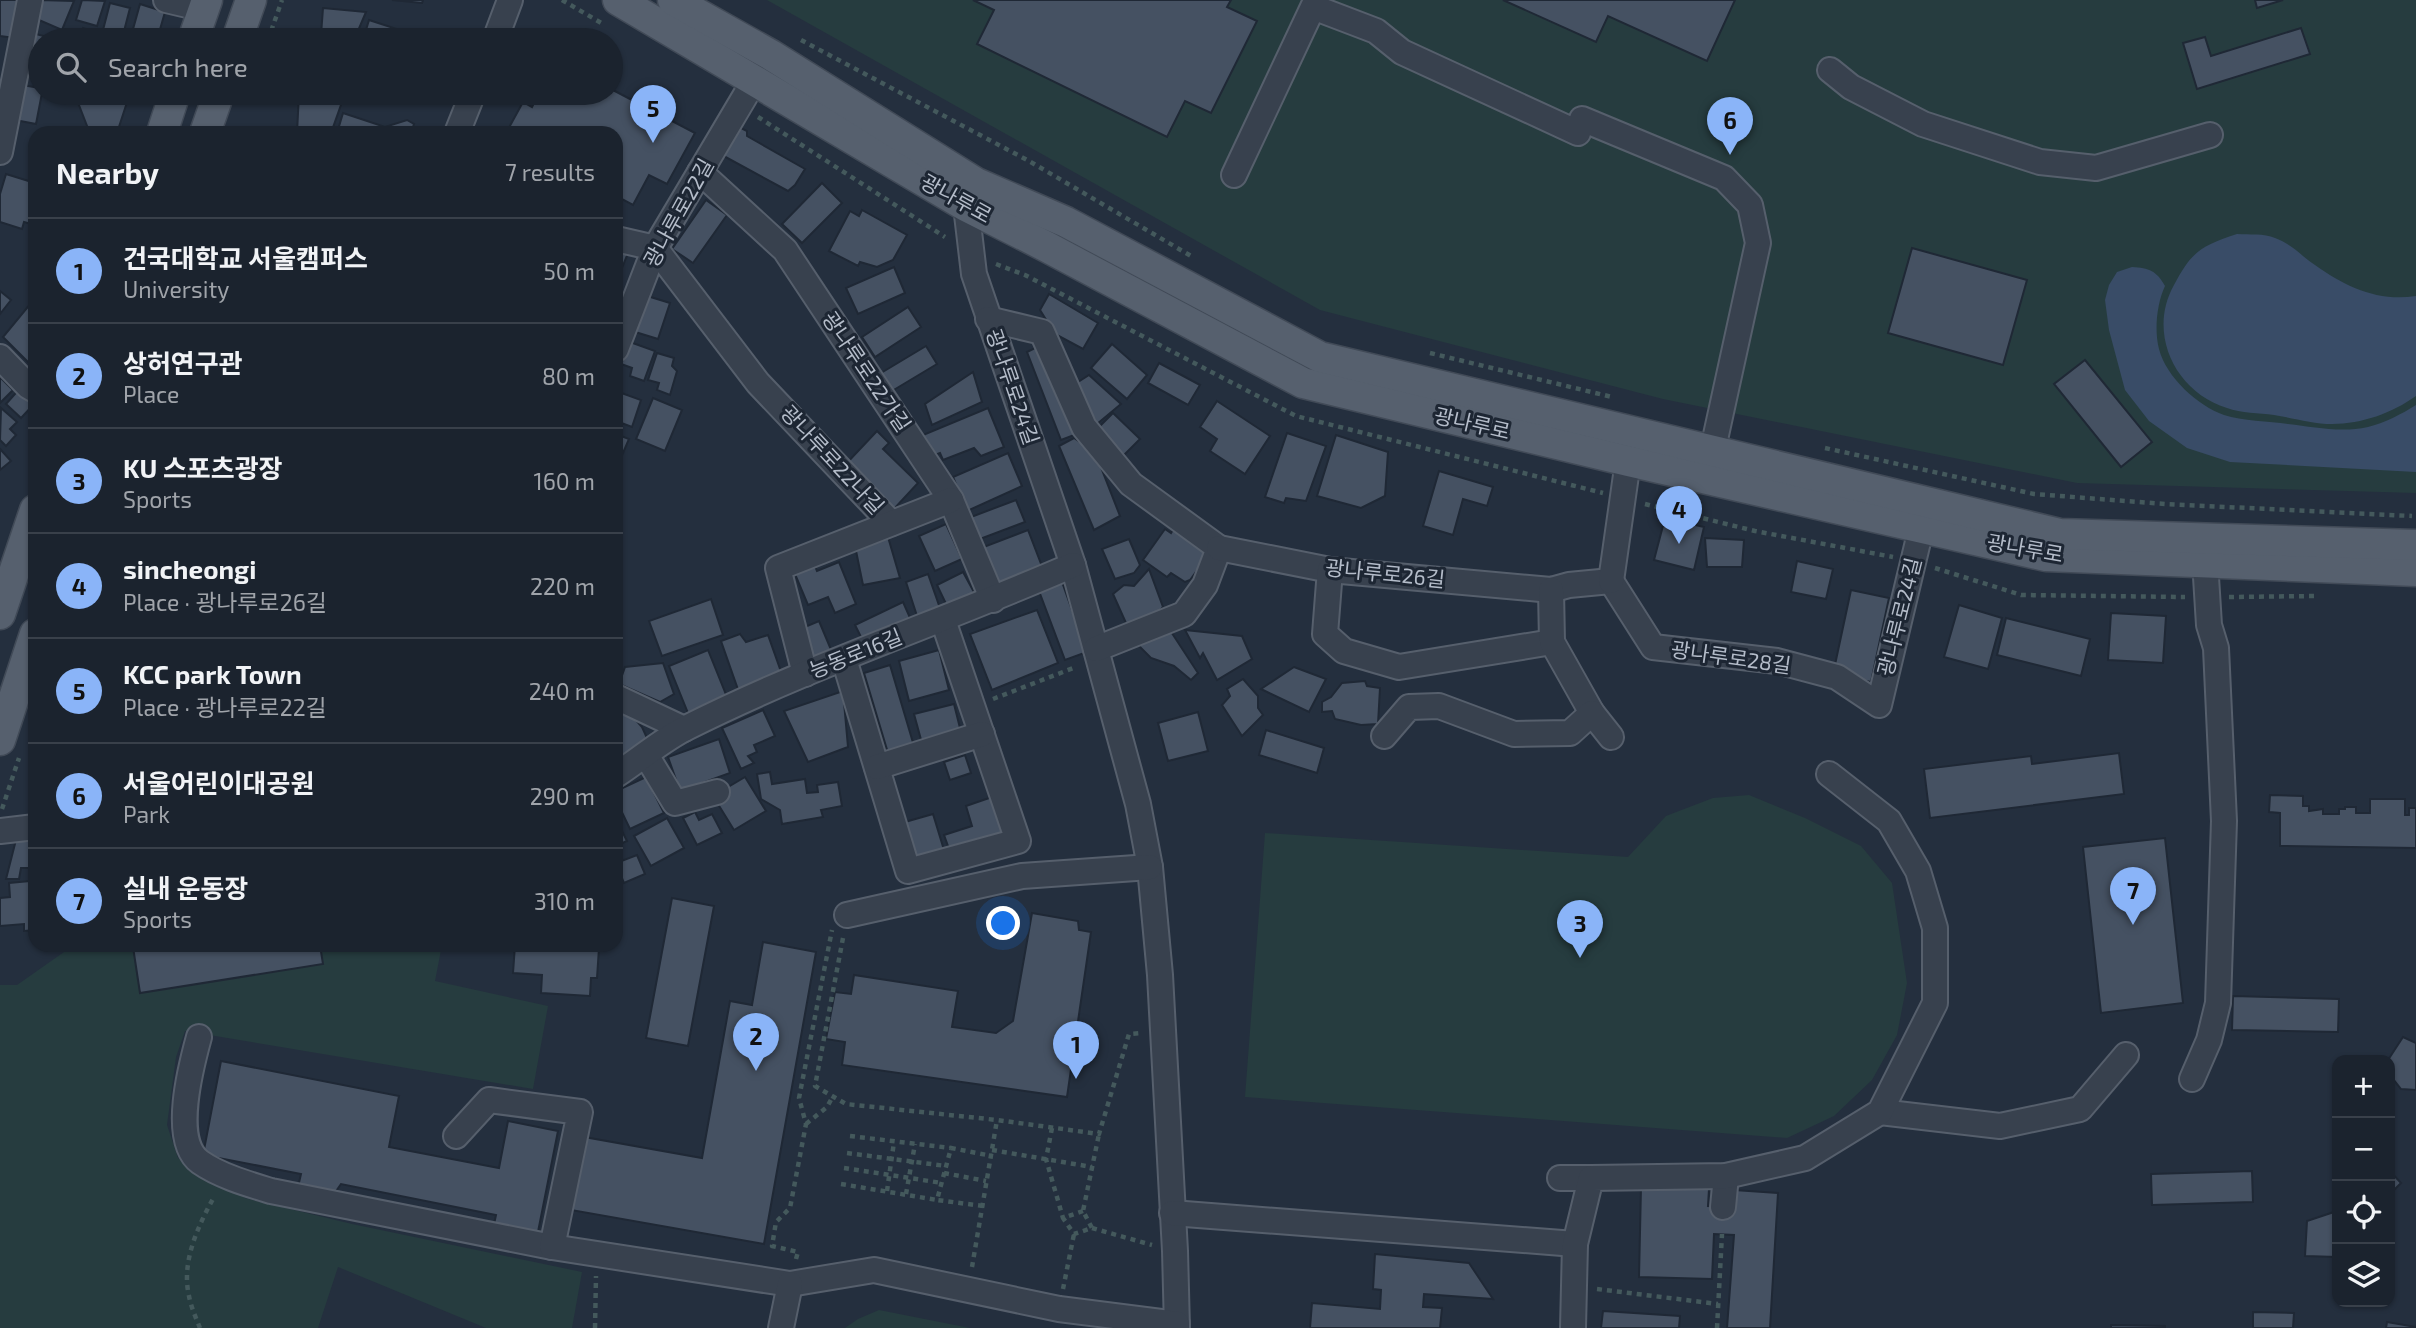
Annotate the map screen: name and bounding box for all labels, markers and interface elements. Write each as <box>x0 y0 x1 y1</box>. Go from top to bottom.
search box <box>28 28 623 105</box>
icon: search <box>52 48 90 86</box>
text: Search here <box>108 51 248 82</box>
pin: 5 <box>630 85 676 143</box>
pin: 6 <box>1707 97 1753 155</box>
text: Nearby <box>56 154 159 190</box>
street label: 광나루로22길 <box>638 154 718 271</box>
text: 7 results <box>505 158 595 186</box>
street label: 광나루로 <box>917 168 997 227</box>
text: 건국대학교 서울캠퍼스 <box>123 242 368 273</box>
text: 1 <box>74 257 84 285</box>
text: 50 m <box>544 257 595 285</box>
text: University <box>123 275 229 303</box>
street label: 광나루로22가길 <box>818 306 917 436</box>
street label: 광나루로24길 <box>982 325 1045 448</box>
text: 상허연구관 <box>123 347 243 378</box>
text: 2 <box>72 362 86 390</box>
text: 80 m <box>542 362 595 390</box>
text: Place <box>123 380 179 408</box>
street label: 광나루로22나길 <box>776 399 890 519</box>
street label: 광나루로 <box>1432 402 1513 443</box>
text: KU 스포츠광장 <box>123 452 283 483</box>
text: 3 <box>72 467 86 495</box>
text: 160 m <box>534 467 595 495</box>
text: Sports <box>123 485 192 513</box>
pin: 4 <box>1656 486 1702 544</box>
street label: 광나루로 <box>1985 529 2065 567</box>
text: sincheongi <box>123 553 256 584</box>
street label: 광나루로26길 <box>1324 554 1446 591</box>
street label: 광나루로24길 <box>1872 555 1925 679</box>
text: 4 <box>72 572 86 600</box>
text: 220 m <box>530 572 595 600</box>
text: Place · 광나루로26길 <box>123 588 327 616</box>
street label: 능동로16길 <box>805 623 905 682</box>
street label: 광나루로28길 <box>1669 636 1793 677</box>
text: KCC park Town <box>123 658 302 689</box>
text: 5 <box>73 677 85 705</box>
text: 240 m <box>529 677 595 705</box>
text: Place · 광나루로22길 <box>123 693 327 721</box>
text: 서울어린이대공원 <box>123 767 314 798</box>
text: 6 <box>72 782 86 810</box>
text: 290 m <box>530 782 595 810</box>
text: Park <box>123 800 170 828</box>
pin: 7 <box>2110 867 2156 925</box>
text: 실내 운동장 <box>123 872 248 903</box>
text: 7 <box>73 887 85 915</box>
text: 310 m <box>534 887 595 915</box>
pin: 3 <box>1557 900 1603 958</box>
text: Sports <box>123 905 192 933</box>
your location <box>986 906 1020 940</box>
pin: 2 <box>733 1013 779 1071</box>
pin: 1 <box>1053 1021 1099 1079</box>
map controls <box>2332 1055 2395 1307</box>
button: + <box>2332 1055 2395 1118</box>
button: − <box>2332 1118 2395 1181</box>
button: locate <box>2332 1181 2395 1244</box>
button: layers <box>2332 1244 2395 1307</box>

